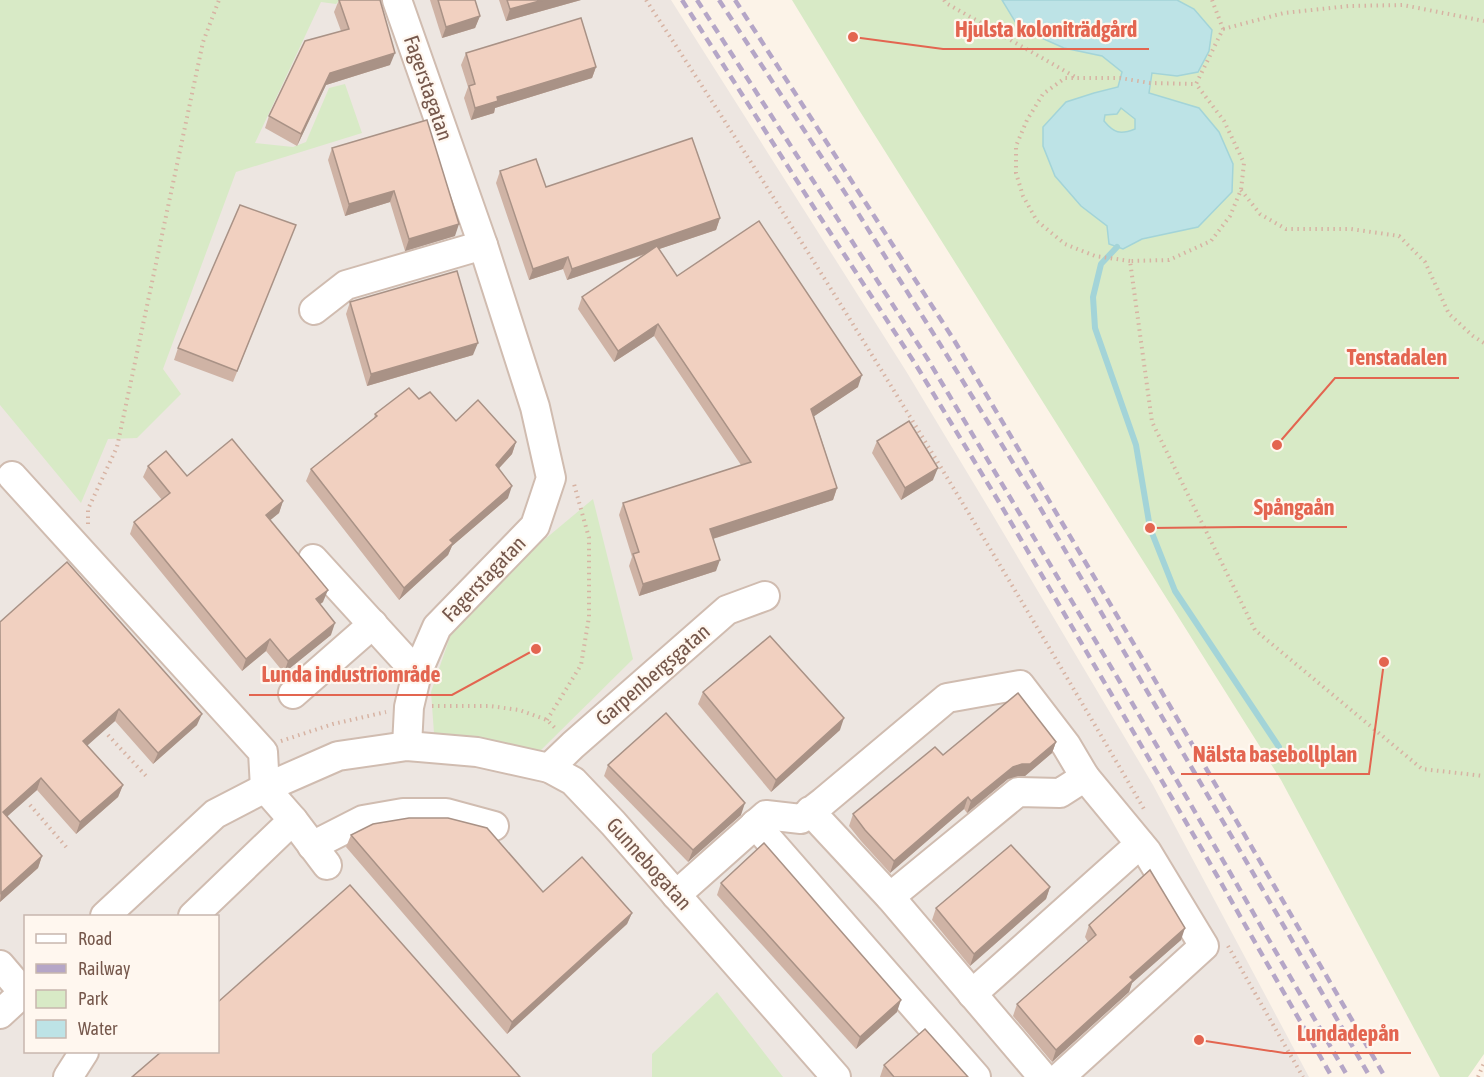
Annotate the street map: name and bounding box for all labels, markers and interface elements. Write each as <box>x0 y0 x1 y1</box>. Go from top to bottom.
callout: Hjulsta koloniträdgård <box>943 9 1149 49</box>
text: Hjulsta koloniträdgård <box>955 16 1137 42</box>
street label: Fagerstagatan <box>400 32 458 143</box>
callout: Tenstadalen <box>1335 338 1459 378</box>
text: Tenstadalen <box>1347 344 1447 370</box>
callout: Spångaån <box>1242 487 1347 527</box>
text: Spångaån <box>1254 494 1334 520</box>
street label: Fagerstagatan <box>437 530 530 626</box>
street label: Garpenbergsgatan <box>591 618 714 730</box>
callout: Lunda industriområde <box>249 655 452 695</box>
text: Lunda industriområde <box>262 661 440 687</box>
callout: Nälsta basebollplan <box>1181 734 1369 774</box>
text: Nälsta basebollplan <box>1193 741 1357 767</box>
street label: Gunnebogatan <box>602 812 697 914</box>
legend <box>24 915 219 1053</box>
text: Road <box>78 928 112 949</box>
text: Railway <box>78 958 130 979</box>
text: Park <box>78 988 108 1009</box>
callout: Lundadepån <box>1284 1013 1411 1053</box>
text: Water <box>78 1018 118 1039</box>
text: Lundadepån <box>1297 1020 1399 1046</box>

